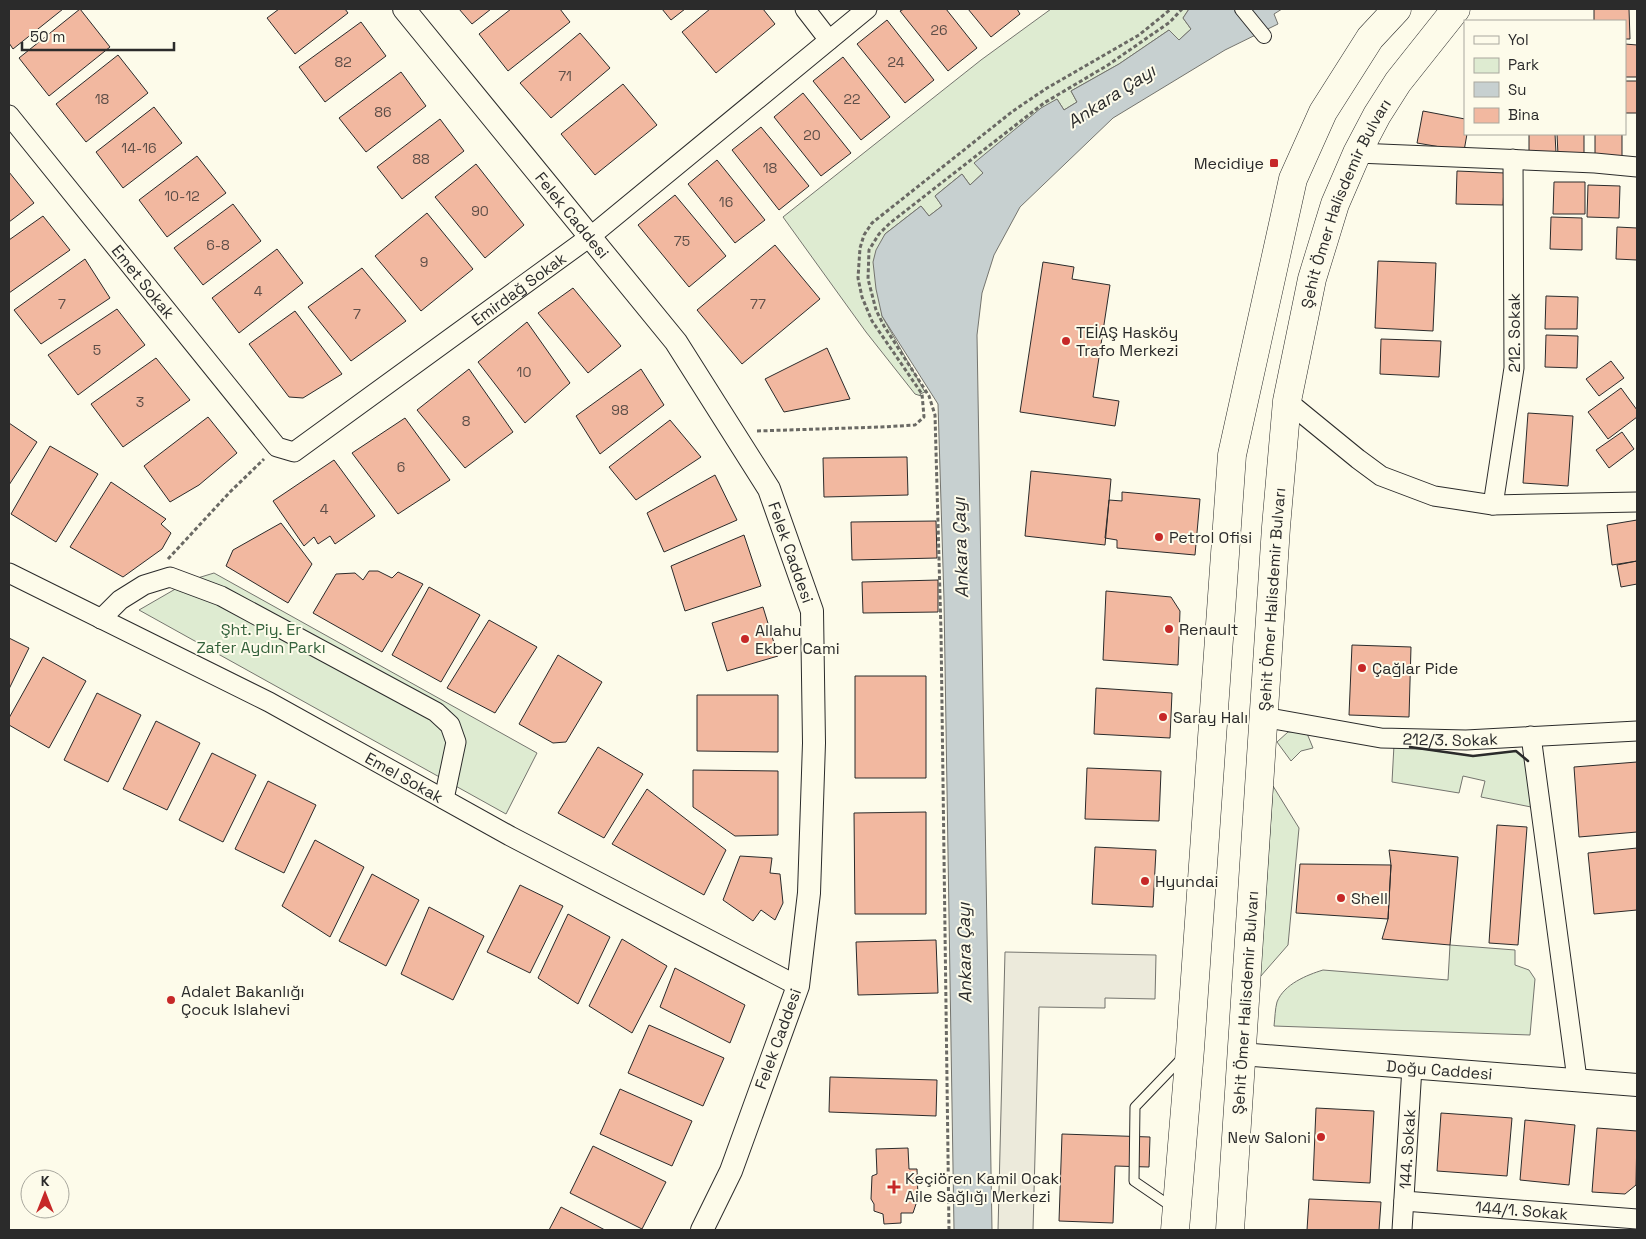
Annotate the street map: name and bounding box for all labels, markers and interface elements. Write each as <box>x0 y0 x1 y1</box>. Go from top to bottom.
scale bar <box>22 20 175 52</box>
legend <box>1464 20 1626 135</box>
house number: 26 <box>930 21 948 39</box>
text: 50 m <box>30 27 65 46</box>
text: Yol <box>1508 30 1529 49</box>
house number: 82 <box>334 53 352 71</box>
house number: 24 <box>888 53 905 71</box>
text: Park <box>1508 55 1539 74</box>
water label: Ankara Çayı <box>1062 58 1161 133</box>
house number: 71 <box>558 67 572 85</box>
text: Su <box>1508 80 1526 99</box>
house number: 18 <box>95 90 110 108</box>
house number: 22 <box>844 90 860 108</box>
street label: Şehit Ömer Halisdemir Bulvarı <box>1296 94 1395 310</box>
house number: 86 <box>374 103 392 121</box>
text: Bina <box>1508 105 1540 124</box>
house number: 20 <box>803 126 821 144</box>
house number: 14-16 <box>121 139 157 157</box>
house number: 88 <box>412 150 430 168</box>
place label: Mecidiye <box>1194 153 1264 174</box>
marker: Mecidiye <box>1268 157 1280 169</box>
house number: 18 <box>763 159 778 177</box>
street label: Felek Caddesi <box>531 167 614 263</box>
house number: 10-12 <box>164 187 200 205</box>
house number: 16 <box>719 193 733 211</box>
house number: 90 <box>471 202 489 220</box>
house number: 75 <box>674 232 690 250</box>
house number: 6-8 <box>206 236 230 254</box>
street label: Emet Sokak <box>107 240 180 323</box>
street label: Emirdağ Sokak <box>467 247 570 330</box>
house number: 9 <box>420 253 428 271</box>
house number: 4 <box>254 282 263 300</box>
street label: 212. Sokak <box>1503 292 1525 372</box>
house number: 7 <box>58 295 66 313</box>
house number: 77 <box>750 295 766 313</box>
house number: 7 <box>353 305 361 323</box>
place label: TEİAŞ Hasköy Trafo Merkezi <box>1076 322 1178 361</box>
marker: TEİAŞ Hasköy Trafo Merkezi <box>1060 335 1072 347</box>
house number: 5 <box>93 341 101 359</box>
house number: 10 <box>517 363 531 381</box>
house number: 3 <box>136 393 144 411</box>
house number: 98 <box>611 401 629 419</box>
house number: 8 <box>462 412 471 430</box>
house number: 6 <box>397 458 405 476</box>
street label: Şehit Ömer Halisdemir Bulvarı <box>1253 487 1290 712</box>
water label: Ankara Çayı <box>947 496 973 599</box>
street label: Felek Caddesi <box>764 499 819 606</box>
house number: 4 <box>320 500 329 518</box>
place label: Petrol Ofisi <box>1169 527 1252 548</box>
marker: Petrol Ofisi <box>1153 531 1165 543</box>
park label: Şht. Piy. Er Zafer Aydın Parkı <box>196 619 326 658</box>
place label: Renault <box>1179 619 1238 640</box>
place label: Allahu Ekber Cami <box>755 620 840 659</box>
marker: Renault <box>1163 623 1175 635</box>
marker: Allahu Ekber Cami <box>739 633 751 645</box>
place label: Çağlar Pide <box>1372 658 1458 679</box>
marker: Çağlar Pide <box>1356 662 1368 674</box>
place label: Saray Halı <box>1173 707 1248 728</box>
marker: Saray Halı <box>1157 711 1169 723</box>
street label: 212/3. Sokak <box>1402 728 1499 751</box>
street label: Emel Sokak <box>361 747 447 808</box>
place label: Hyundai <box>1155 871 1218 892</box>
marker: Hyundai <box>1139 875 1151 887</box>
place label: Shell <box>1351 888 1388 909</box>
street label: Şehit Ömer Halisdemir Bulvarı <box>1227 890 1263 1115</box>
marker: Shell <box>1335 892 1347 904</box>
water label: Ankara Çayı <box>952 901 976 1004</box>
place label: Adalet Bakanlığı Çocuk Islahevi <box>181 981 304 1020</box>
street label: Felek Caddesi <box>750 986 806 1092</box>
marker: Adalet Bakanlığı Çocuk Islahevi <box>165 994 177 1006</box>
street label: Doğu Caddesi <box>1386 1055 1493 1084</box>
street label: 144. Sokak <box>1394 1108 1420 1190</box>
place label: New Saloni <box>1228 1127 1311 1148</box>
marker: New Saloni <box>1315 1131 1327 1143</box>
place label: Keçiören Kamil Ocak Aile Sağlığı Merkezi <box>905 1168 1060 1207</box>
north arrow <box>20 1169 70 1219</box>
text: K <box>41 1172 50 1190</box>
marker: Keçiören Kamil Ocak Aile Sağlığı Merkezi <box>887 1180 901 1194</box>
street label: 144/1. Sokak <box>1475 1196 1569 1224</box>

